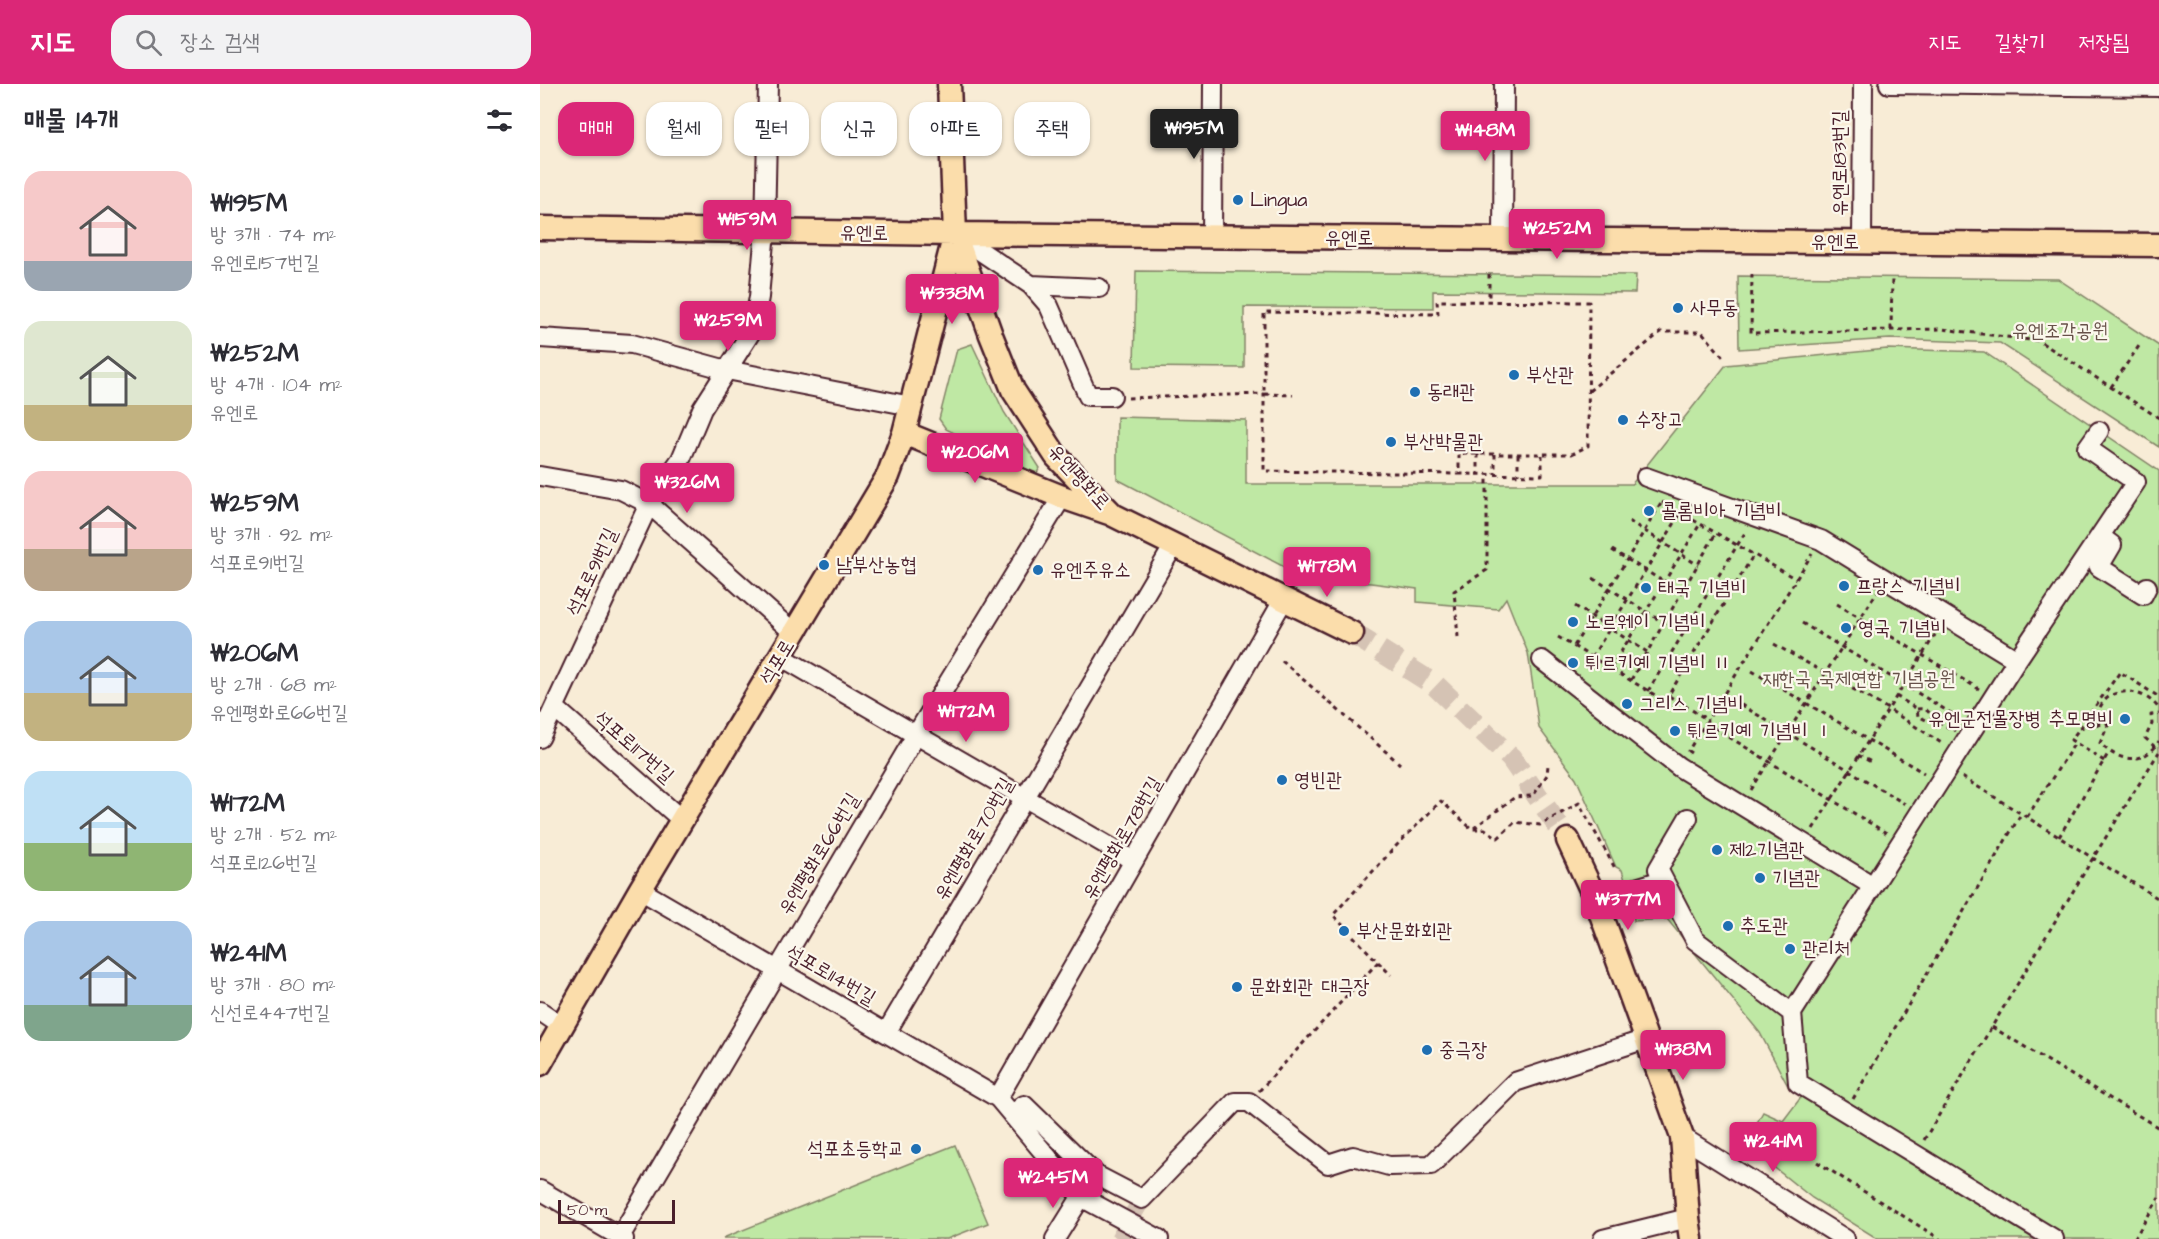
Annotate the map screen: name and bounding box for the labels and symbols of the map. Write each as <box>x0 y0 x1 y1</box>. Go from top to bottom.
pin: ₩195M <box>1152 109 1236 160</box>
street label: 유엔로183번길 <box>1826 110 1854 216</box>
pin: ₩148M <box>1443 111 1527 162</box>
place label: Lingua <box>1250 186 1308 215</box>
marker: Lingua <box>1231 193 1245 207</box>
pin: ₩159M <box>705 200 789 251</box>
pin: ₩252M <box>1515 209 1599 260</box>
street label: 유엔로 <box>840 219 888 247</box>
street label: 유엔로 <box>1325 224 1373 252</box>
street label: 유엔로 <box>1811 228 1859 256</box>
pin: ₩338M <box>910 274 994 325</box>
place label: 사무동 <box>1690 294 1738 322</box>
pin: ₩259M <box>686 301 770 352</box>
marker: 사무동 <box>1671 301 1685 315</box>
park label: 유엔조각공원 <box>2012 317 2108 345</box>
place label: 부산관 <box>1526 361 1574 389</box>
marker: 부산관 <box>1507 368 1521 382</box>
place label: 동래관 <box>1427 378 1475 406</box>
marker: 동래관 <box>1408 385 1422 399</box>
place label: 수장고 <box>1635 406 1683 434</box>
marker: 수장고 <box>1616 413 1630 427</box>
place label: 부산박물관 <box>1403 428 1483 456</box>
pin: ₩206M <box>933 433 1017 484</box>
marker: 부산박물관 <box>1384 435 1398 449</box>
street label: 유엔평화로 <box>1042 438 1116 516</box>
pin: ₩326M <box>645 463 729 514</box>
place label: 콜롬비아 기념비 <box>1661 497 1782 525</box>
marker: 콜롬비아 기념비 <box>1642 504 1656 518</box>
street label: 석포로91번길 <box>559 523 625 621</box>
pin: ₩178M <box>1285 547 1369 598</box>
place label: 남부산농협 <box>836 551 916 579</box>
place label: 유엔주유소 <box>1050 556 1130 584</box>
marker: 남부산농협 <box>817 558 831 572</box>
marker: 유엔주유소 <box>1031 563 1045 577</box>
place label: 프랑스 기념비 <box>1856 572 1961 600</box>
place label: 태국 기념비 <box>1658 574 1746 602</box>
marker: 프랑스 기념비 <box>1837 579 1851 593</box>
marker: 태국 기념비 <box>1639 581 1653 595</box>
place label: 노르웨이 기념비 <box>1585 608 1706 636</box>
place label: 영국 기념비 <box>1858 614 1946 642</box>
marker: 노르웨이 기념비 <box>1566 615 1580 629</box>
marker: 영국 기념비 <box>1839 621 1853 635</box>
street label: 석포로 <box>753 634 801 690</box>
place label: 튀르키예 기념비 Ⅱ <box>1585 649 1730 677</box>
marker: 튀르키예 기념비 Ⅱ <box>1566 656 1580 670</box>
park label: 재한국 국제연합 기념공원 <box>1762 665 1956 693</box>
place label: 그리스 기념비 <box>1639 690 1744 718</box>
pin: ₩172M <box>924 692 1008 743</box>
marker: 그리스 기념비 <box>1620 697 1634 711</box>
street label: 석포로117번길 <box>588 704 680 790</box>
place label: 유엔군전몰장병 추모명비 <box>1928 705 2113 733</box>
marker: 유엔군전몰장병 추모명비 <box>2118 712 2132 726</box>
place label: 튀르키예 기념비 Ⅰ <box>1687 717 1832 745</box>
marker: 튀르키예 기념비 Ⅰ <box>1668 724 1682 738</box>
place label: 영빈관 <box>1294 766 1342 794</box>
street label: 유엔평화로78번길 <box>1075 771 1169 905</box>
street label: 유엔평화로70번길 <box>927 772 1021 906</box>
marker: 영빈관 <box>1275 773 1289 787</box>
street label: 유엔평화로66번길 <box>772 788 866 920</box>
place label: 제2기념관 <box>1729 836 1805 864</box>
marker: 제2기념관 <box>1710 843 1724 857</box>
place label: 기념관 <box>1772 864 1820 892</box>
marker: 기념관 <box>1753 871 1767 885</box>
pin: ₩377M <box>1586 880 1670 931</box>
place label: 추도관 <box>1740 912 1788 940</box>
place label: 부산문화회관 <box>1356 917 1453 945</box>
marker: 추도관 <box>1721 919 1735 933</box>
marker: 부산문화회관 <box>1337 924 1351 938</box>
place label: 관리처 <box>1802 935 1850 963</box>
street label: 석포로114번길 <box>781 938 881 1012</box>
marker: 관리처 <box>1783 942 1797 956</box>
place label: 문화회관 대극장 <box>1249 973 1370 1001</box>
marker: 문화회관 대극장 <box>1230 980 1244 994</box>
pin: ₩138M <box>1641 1030 1725 1081</box>
place label: 중극장 <box>1439 1036 1487 1064</box>
marker: 중극장 <box>1420 1043 1434 1057</box>
pin: ₩241M <box>1731 1122 1815 1173</box>
place label: 석포초등학교 <box>807 1135 904 1163</box>
marker: 석포초등학교 <box>909 1142 923 1156</box>
pin: ₩245M <box>1011 1158 1095 1209</box>
scale bar <box>558 1197 675 1224</box>

